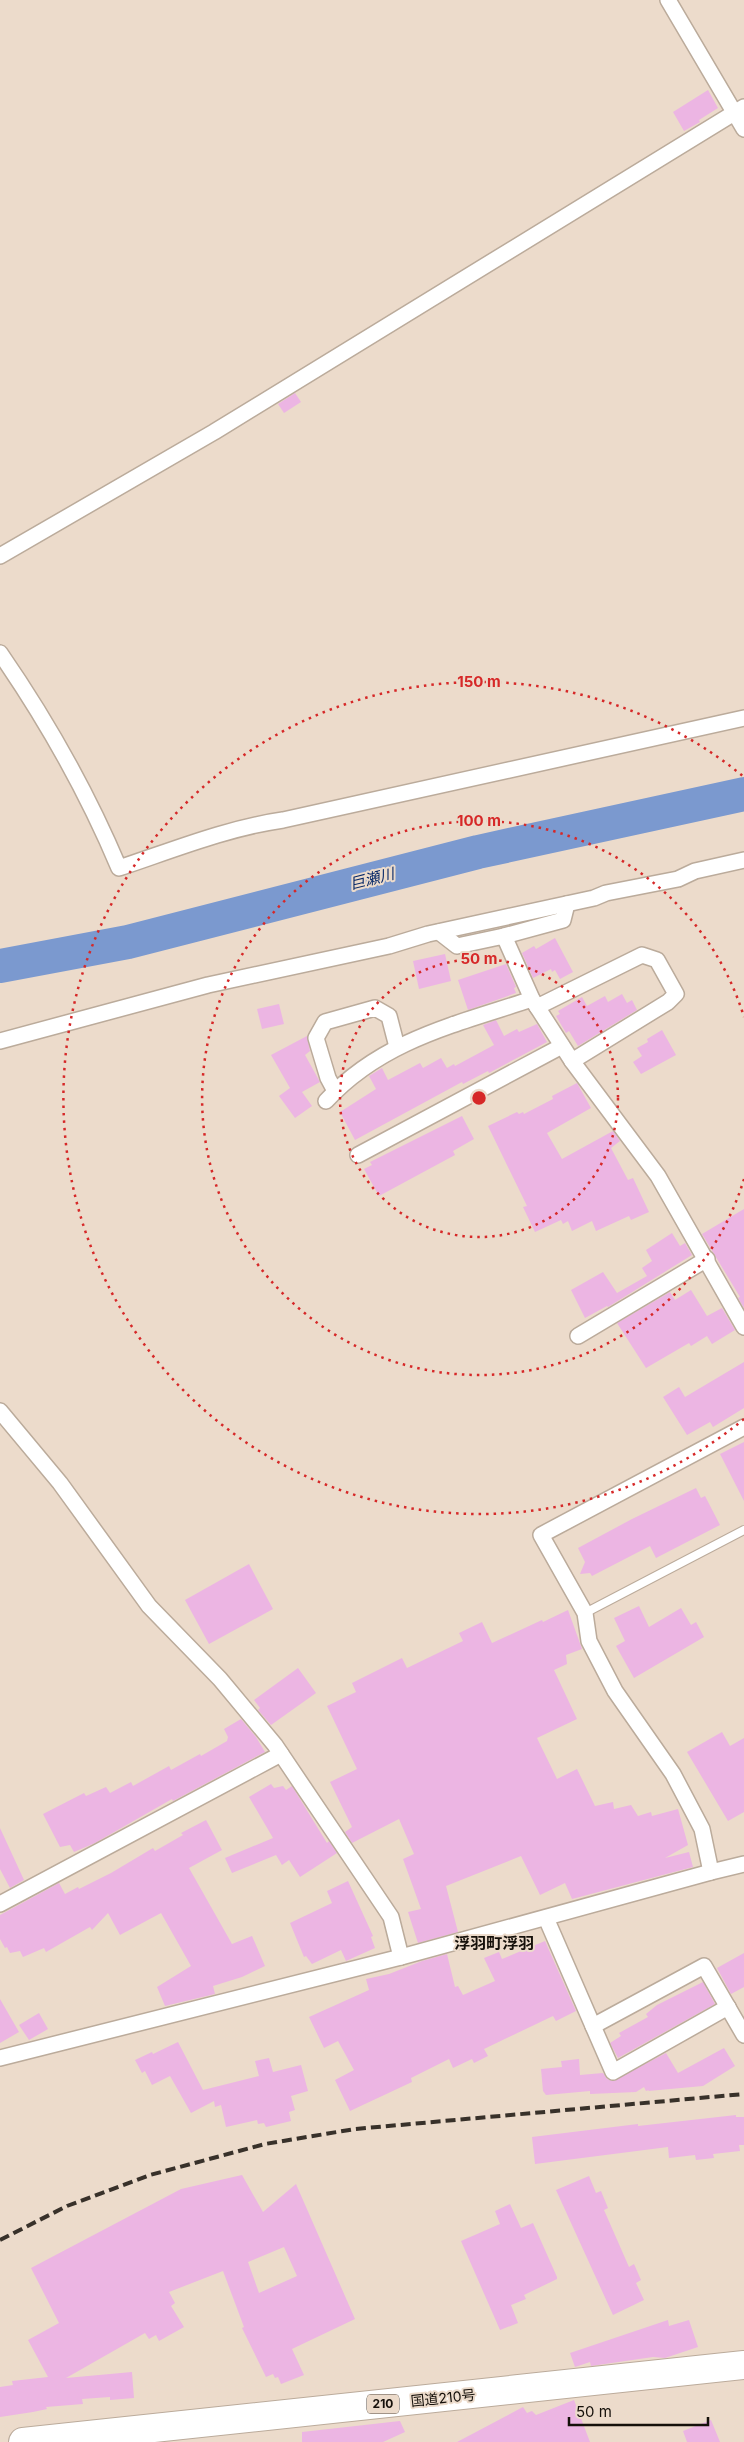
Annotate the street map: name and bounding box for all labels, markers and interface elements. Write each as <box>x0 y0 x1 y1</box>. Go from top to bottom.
text: 150 m <box>457 672 501 691</box>
text: 100 m <box>457 811 501 830</box>
water label: 巨瀬川 <box>348 863 398 893</box>
text: 50 m <box>461 949 497 968</box>
centre of rings <box>470 1089 488 1107</box>
district label: 浮羽町浮羽 <box>454 1933 534 1953</box>
street label: 国道210号 <box>410 2386 476 2409</box>
road number: 210 <box>367 2394 399 2414</box>
scale bar <box>569 2394 708 2426</box>
text: 50 m <box>576 2402 612 2421</box>

